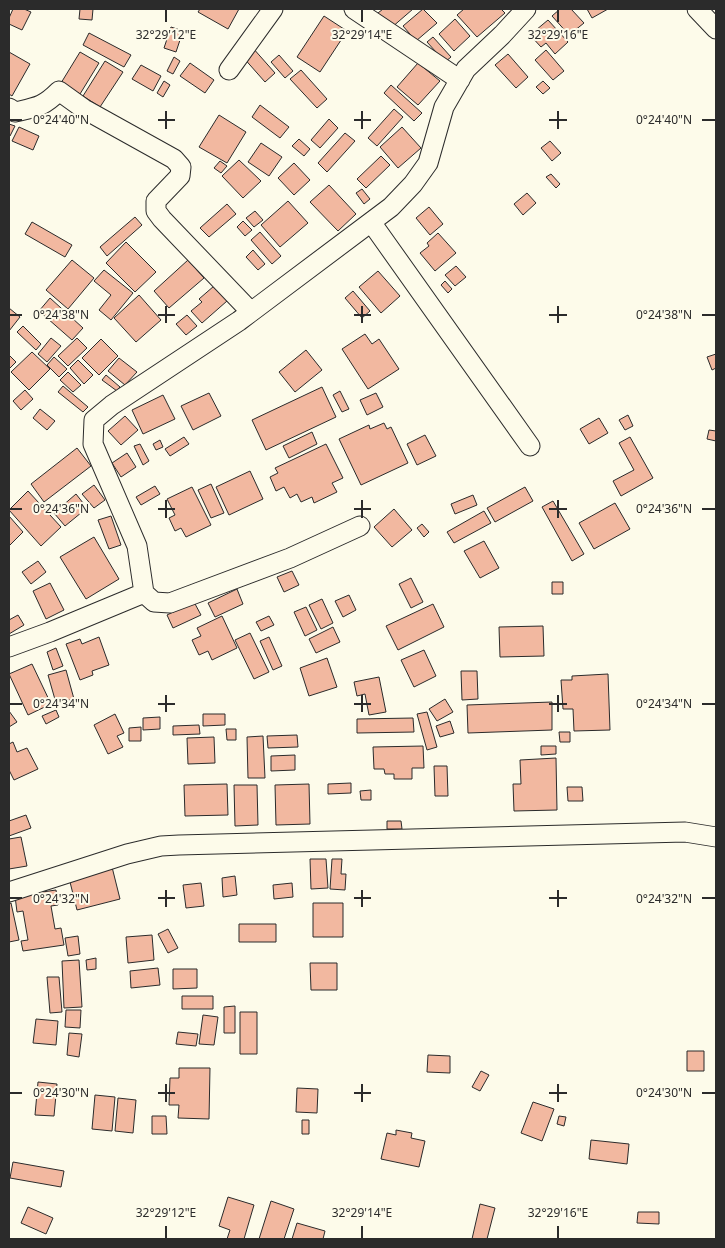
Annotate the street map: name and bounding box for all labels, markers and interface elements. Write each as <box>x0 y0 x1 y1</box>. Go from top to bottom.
text: 32°29'12"E <box>136 26 196 43</box>
text: 32°29'14"E <box>332 26 392 43</box>
text: 32°29'16"E <box>528 26 588 43</box>
text: 0°24'40"N <box>33 111 89 128</box>
text: 0°24'40"N <box>636 111 692 128</box>
text: 0°24'38"N <box>33 306 89 323</box>
text: 0°24'38"N <box>636 306 692 323</box>
text: 0°24'36"N <box>33 500 89 517</box>
text: 0°24'36"N <box>636 500 692 517</box>
text: 0°24'34"N <box>33 695 89 712</box>
text: 0°24'34"N <box>636 695 692 712</box>
text: 0°24'32"N <box>33 890 89 907</box>
text: 0°24'32"N <box>636 890 692 907</box>
text: 0°24'30"N <box>33 1084 89 1101</box>
text: 0°24'30"N <box>636 1084 692 1101</box>
text: 32°29'12"E <box>136 1204 196 1221</box>
text: 32°29'14"E <box>332 1204 392 1221</box>
text: 32°29'16"E <box>528 1204 588 1221</box>

